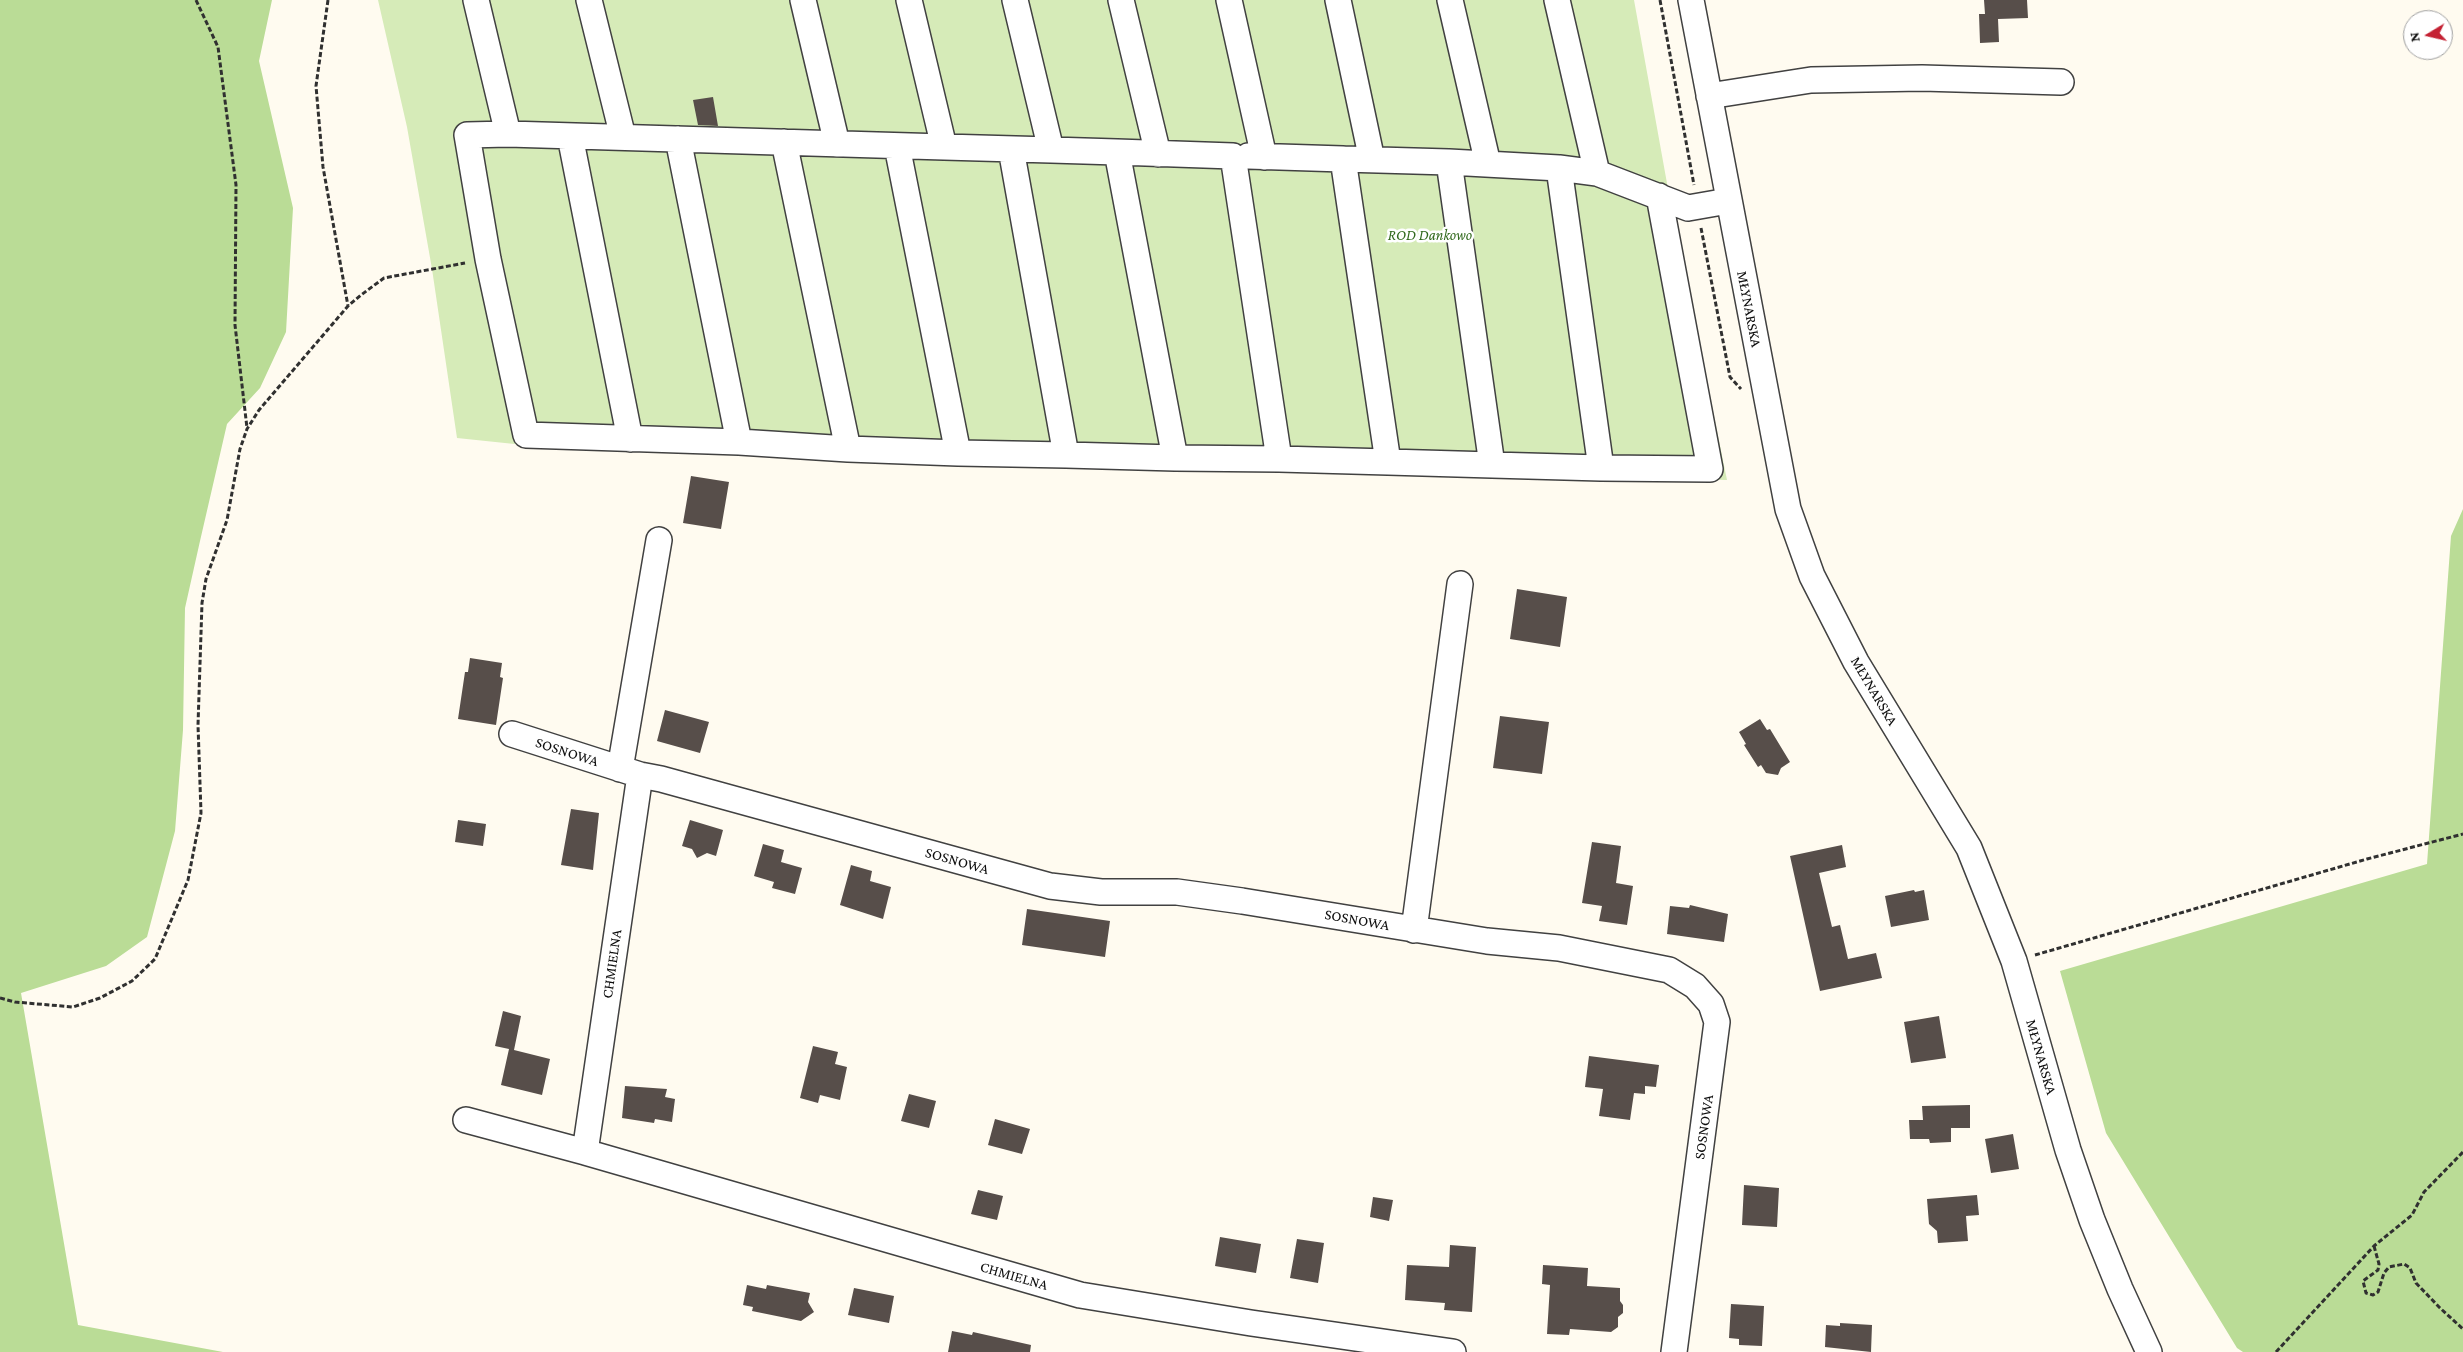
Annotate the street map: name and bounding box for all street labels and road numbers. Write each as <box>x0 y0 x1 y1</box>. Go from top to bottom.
street label: MŁYNARSKA <box>1733 269 1765 349</box>
street label: MŁYNARSKA <box>1846 653 1902 729</box>
street label: SOSNOWA <box>533 733 601 771</box>
street label: SOSNOWA <box>923 843 991 879</box>
street label: SOSNOWA <box>1323 905 1391 935</box>
street label: CHMIELNA <box>598 928 626 1000</box>
street label: MŁYNARSKA <box>2022 1017 2060 1097</box>
street label: SOSNOWA <box>1691 1093 1717 1161</box>
street label: CHMIELNA <box>978 1258 1050 1294</box>

